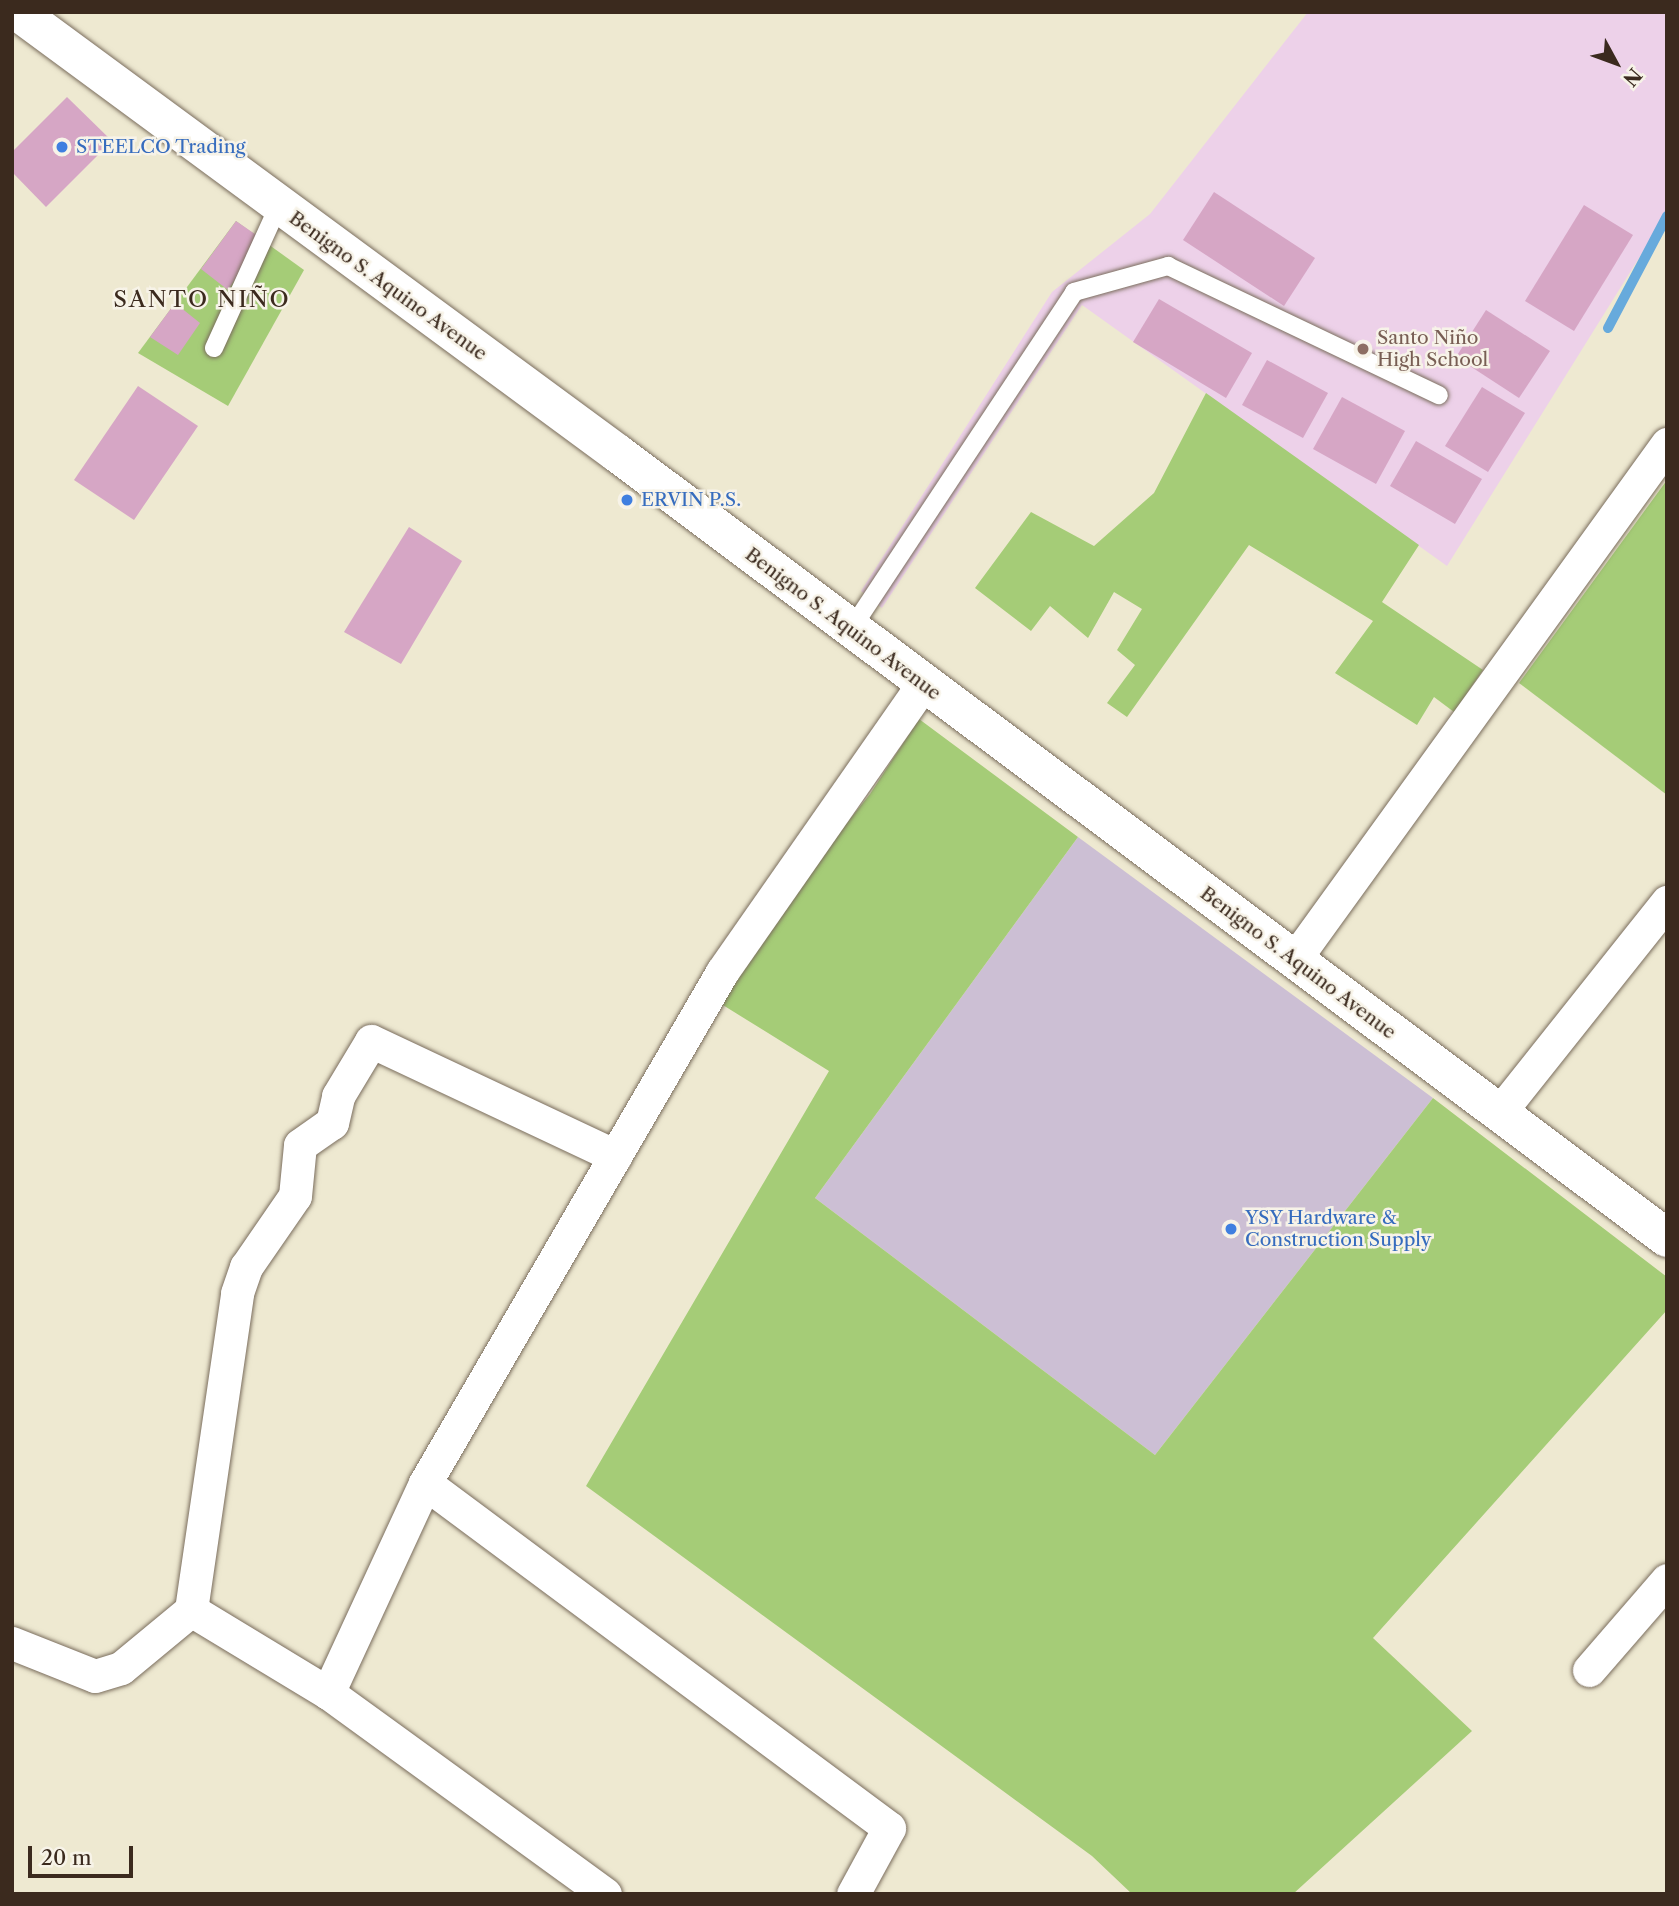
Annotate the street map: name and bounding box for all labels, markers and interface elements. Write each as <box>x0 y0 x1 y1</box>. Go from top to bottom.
north arrow <box>1581 28 1651 98</box>
text: N <box>1618 63 1646 91</box>
place label: STEELCO Trading <box>76 136 246 158</box>
marker: STEELCO Trading <box>54 139 70 155</box>
street label: Benigno S. Aquino Avenue <box>284 206 492 366</box>
district label: SANTO NIÑO <box>115 285 289 313</box>
place label: Santo Niño High School <box>1377 327 1488 371</box>
marker: Santo Niño High School <box>1355 341 1371 357</box>
place label: ERVIN P.S. <box>641 489 741 511</box>
marker: ERVIN P.S. <box>619 492 635 508</box>
street label: Benigno S. Aquino Avenue <box>740 543 946 705</box>
street label: Benigno S. Aquino Avenue <box>1195 882 1401 1044</box>
place label: YSY Hardware & Construction Supply <box>1245 1207 1431 1251</box>
marker: YSY Hardware & Construction Supply <box>1223 1221 1239 1237</box>
scale bar <box>32 1832 136 1876</box>
text: 20 m <box>41 1845 92 1870</box>

